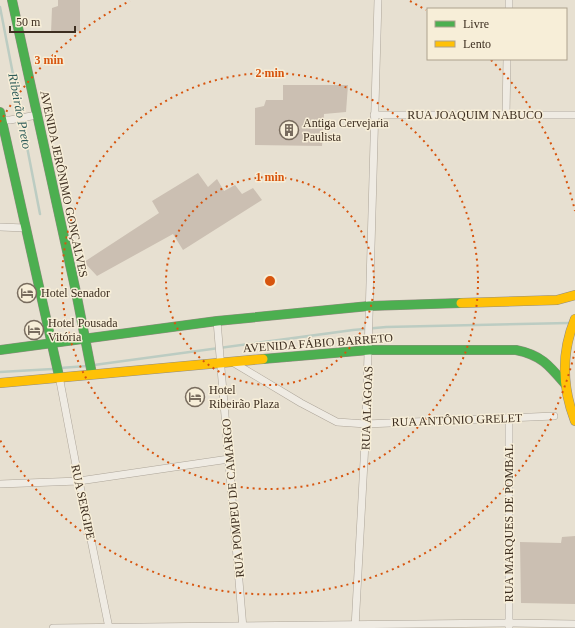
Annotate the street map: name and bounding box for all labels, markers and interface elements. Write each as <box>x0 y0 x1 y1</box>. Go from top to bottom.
scale bar <box>10 8 75 34</box>
legend <box>427 8 567 60</box>
text: 50 m <box>16 15 41 29</box>
text: Livre <box>463 17 489 31</box>
text: Lento <box>463 37 491 51</box>
text: 3 min <box>34 53 64 67</box>
text: 2 min <box>255 66 285 80</box>
water label: Ribeirão Preto <box>5 71 35 151</box>
street label: AVENIDA JERÔNIMO GONÇALVES <box>37 89 91 279</box>
street label: RUA JOAQUIM NABUCO <box>407 108 543 122</box>
place label: Antiga Cervejaria Paulista <box>303 116 389 144</box>
building icon: Antiga Cervejaria Paulista <box>278 119 300 141</box>
text: 1 min <box>255 170 285 184</box>
centre of rings <box>263 274 277 288</box>
hotel icon: Hotel Senador <box>16 282 38 304</box>
place label: Hotel Senador <box>41 286 110 300</box>
place label: Hotel Pousada Vitória <box>48 316 118 344</box>
hotel icon: Hotel Pousada Vitória <box>23 319 45 341</box>
street label: AVENIDA FÁBIO BARRETO <box>243 331 394 355</box>
street label: RUA ALAGOAS <box>359 366 375 450</box>
place label: Hotel Ribeirão Plaza <box>209 383 280 411</box>
hotel icon: Hotel Ribeirão Plaza <box>184 386 206 408</box>
street label: RUA ANTÔNIO GRELET <box>391 411 523 429</box>
street label: RUA POMPEU DE CAMARGO <box>219 418 247 578</box>
street label: RUA MARQUES DE POMBAL <box>502 444 516 602</box>
street label: RUA SERGIPE <box>68 463 98 541</box>

